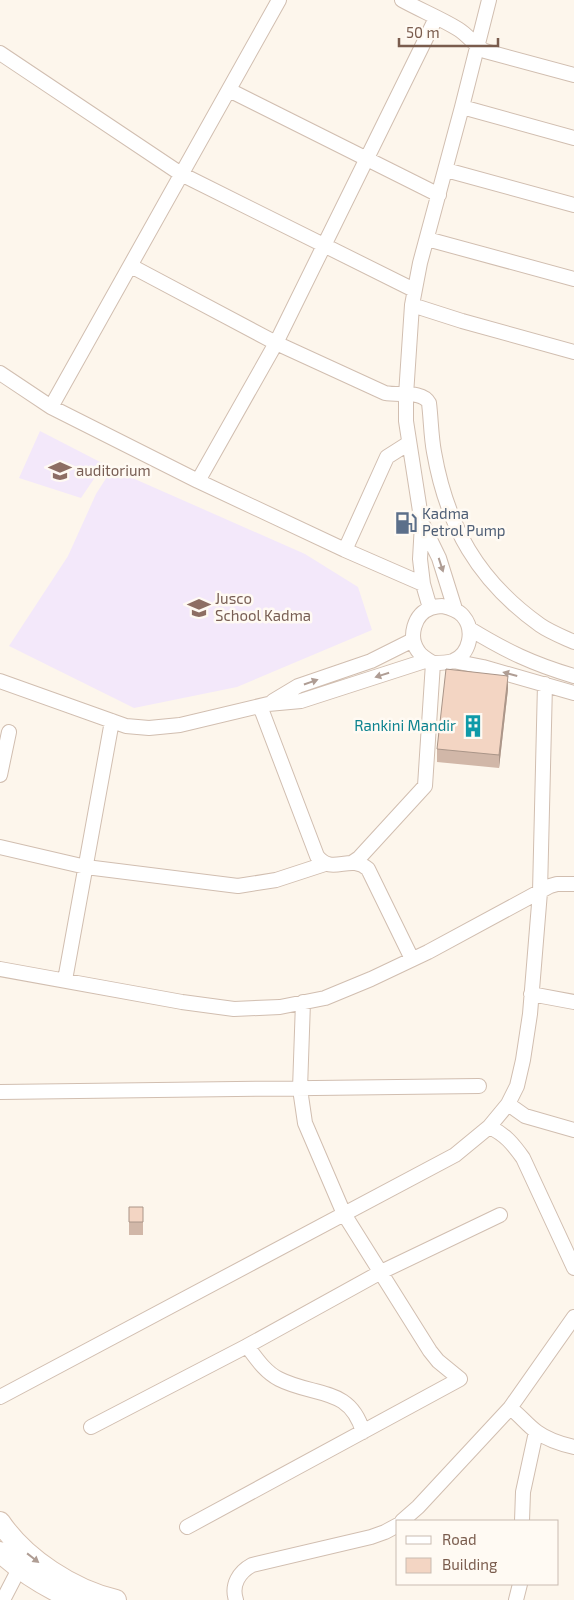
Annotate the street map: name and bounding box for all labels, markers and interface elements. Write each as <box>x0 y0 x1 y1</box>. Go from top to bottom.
scale bar <box>399 15 498 47</box>
text: 50 m <box>406 23 440 41</box>
school or university icon: auditorium <box>47 458 73 484</box>
place label: auditorium <box>76 461 151 479</box>
place label: Kadma Petrol Pump <box>422 504 506 539</box>
fuel station icon: Kadma Petrol Pump <box>393 510 419 536</box>
one-way arrow <box>438 558 446 573</box>
place label: Jusco School Kadma <box>215 589 311 624</box>
school or university icon: Jusco School Kadma <box>186 595 212 621</box>
one-way arrow <box>503 670 518 678</box>
one-way arrow <box>374 672 389 679</box>
one-way arrow <box>304 677 319 685</box>
building icon: Rankini Mandir <box>460 713 486 739</box>
place label: Rankini Mandir <box>354 716 456 734</box>
legend <box>396 1520 559 1585</box>
text: Road <box>442 1530 477 1548</box>
one-way arrow <box>26 1552 39 1563</box>
text: Building <box>442 1555 498 1573</box>

